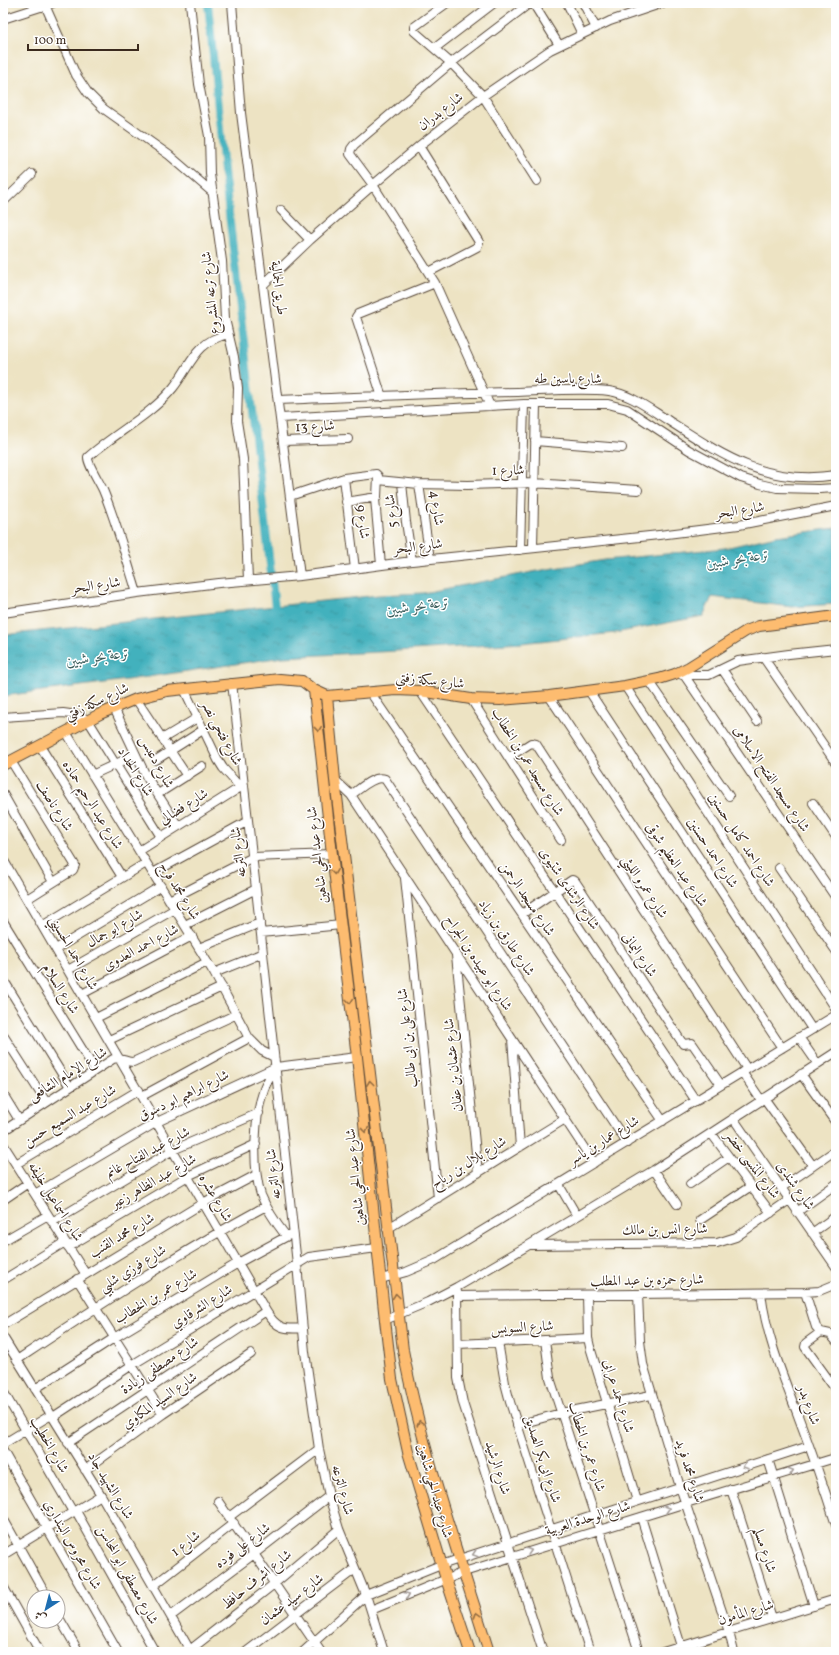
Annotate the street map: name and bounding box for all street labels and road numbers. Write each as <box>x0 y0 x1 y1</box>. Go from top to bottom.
street label: شارع بدران <box>414 88 468 137</box>
street label: شارع ترعه المشروع <box>197 250 226 335</box>
street label: طريق الجمالية <box>265 260 291 316</box>
street label: شارع ياسين طه <box>534 370 602 390</box>
street label: شارع 13 <box>295 417 335 438</box>
street label: شارع 1 <box>492 461 524 482</box>
street label: شارع 4 <box>423 489 448 527</box>
street label: شارع 5 <box>381 493 404 529</box>
street label: شارع البحر <box>712 498 766 526</box>
street label: شارع 9 <box>349 504 374 540</box>
street label: شارع البحر <box>390 535 444 561</box>
street label: شارع البحر <box>68 573 122 600</box>
street label: شارع سكة زفتي <box>395 668 465 696</box>
street label: شارع سكة زفتي <box>62 679 133 727</box>
street label: شارع فتحي نصر <box>193 695 246 770</box>
street label: شارع مسجد عمر بن الخطاب <box>485 704 568 820</box>
street label: شارع مسجد الفتح الاسلامى <box>727 722 814 837</box>
street label: شارع دعبس <box>133 732 178 792</box>
street label: شارع الحداد <box>112 744 158 801</box>
street label: شارع عبد الرحيم حماده <box>55 757 127 855</box>
street label: شارع ناصف <box>30 777 77 836</box>
street label: شارع فضالي <box>156 784 213 830</box>
street label: شارع احمد كامل حسنين <box>702 789 779 891</box>
street label: شارع عبد الحي شاهين <box>303 805 335 905</box>
street label: شارع احمد حسنين <box>681 814 742 893</box>
street label: شارع عبد العظيم شوقى <box>638 819 711 913</box>
street label: شارع الترعه <box>226 825 253 878</box>
street label: شارع الرشدى شتيوى <box>534 844 604 935</box>
street label: شارع عمرو الليثي <box>615 852 672 924</box>
street label: شارع محمد فرج <box>152 858 204 925</box>
street label: شارع مسجد الرحمن <box>494 858 559 941</box>
street label: شارع طارق بن زياد <box>472 896 539 981</box>
street label: شارع ابو جمال <box>83 905 147 954</box>
street label: شارع ابو عبيده بن الجراح <box>438 911 516 1016</box>
street label: شارع احمد الحسيني <box>42 912 102 995</box>
street label: شارع احمد العدوى <box>100 920 183 977</box>
street label: شارع اليمانى <box>616 929 661 982</box>
street label: شارع السلام <box>35 960 83 1019</box>
street label: شارع على بن ابى طالب <box>393 987 424 1089</box>
street label: شارع عثمان بن عفان <box>440 1017 469 1113</box>
street label: شارع الإمام الشافعى <box>25 1043 112 1109</box>
street label: شارع ابراهيم ابو دسوق <box>135 1066 234 1129</box>
street label: شارع عبد السميع حسن <box>20 1081 122 1154</box>
street label: شارع عمار بن ياسر <box>563 1112 644 1172</box>
street label: شارع عبد الفتاح غانم <box>102 1123 195 1185</box>
street label: شارع المنسى خضر <box>718 1125 784 1204</box>
street label: شارع عبد الحي شاهين <box>341 1127 373 1227</box>
street label: شارع بلال بن رباح <box>428 1132 512 1195</box>
street label: شارع الترعه <box>262 1147 287 1200</box>
street label: شارع عبد الظاهر زعير <box>106 1150 201 1216</box>
street label: شارع شندى <box>770 1158 819 1215</box>
street label: شارع اسماعيل خليفه <box>22 1159 87 1246</box>
street label: شارع عشره <box>193 1171 236 1226</box>
street label: شارع محمد القنب <box>86 1209 159 1264</box>
street label: شارع انس بن مالك <box>622 1220 708 1241</box>
street label: شارع فوزي شلبي <box>96 1241 171 1299</box>
street label: شارع عمر بن الخطاب <box>111 1265 202 1330</box>
street label: شارع حمزه بن عبد المطلب <box>590 1271 704 1292</box>
street label: شارع الشرقاوي <box>168 1281 237 1334</box>
street label: شارع السويس <box>490 1317 554 1340</box>
street label: شارع مصطفى زيادة <box>117 1333 203 1400</box>
street label: شارع احمد عرابى <box>597 1357 638 1436</box>
street label: شارع السيد المكاوي <box>119 1368 202 1435</box>
street label: شارع بدر <box>790 1380 824 1428</box>
street label: شارع عمر بن الخطاب <box>562 1400 610 1495</box>
street label: شارع الخطيب <box>24 1413 73 1477</box>
street label: شارع ابى بكر الصديق <box>518 1413 565 1506</box>
street label: شارع محمد فريد <box>669 1437 708 1506</box>
street label: شارع الرشيد <box>478 1439 515 1498</box>
street label: شارع عبد الحي شاهين <box>409 1441 457 1541</box>
street label: شارع الشهيد جاد <box>82 1449 138 1524</box>
street label: شارع الترعه <box>325 1463 358 1517</box>
street label: شارع محروس البنداري <box>38 1497 105 1594</box>
street label: شارع الوحدة العربية <box>543 1497 633 1542</box>
street label: شارع على فوده <box>211 1519 275 1574</box>
street label: شارع مصطفى ابو المحاسن <box>91 1522 162 1629</box>
street label: شارع مسلم <box>744 1525 780 1577</box>
street label: شارع 1 <box>167 1526 205 1562</box>
street label: شارع اشرف حافظ <box>218 1546 297 1615</box>
street label: شارع سيد عثمان <box>256 1570 329 1631</box>
street label: شارع المأمون <box>715 1594 777 1631</box>

